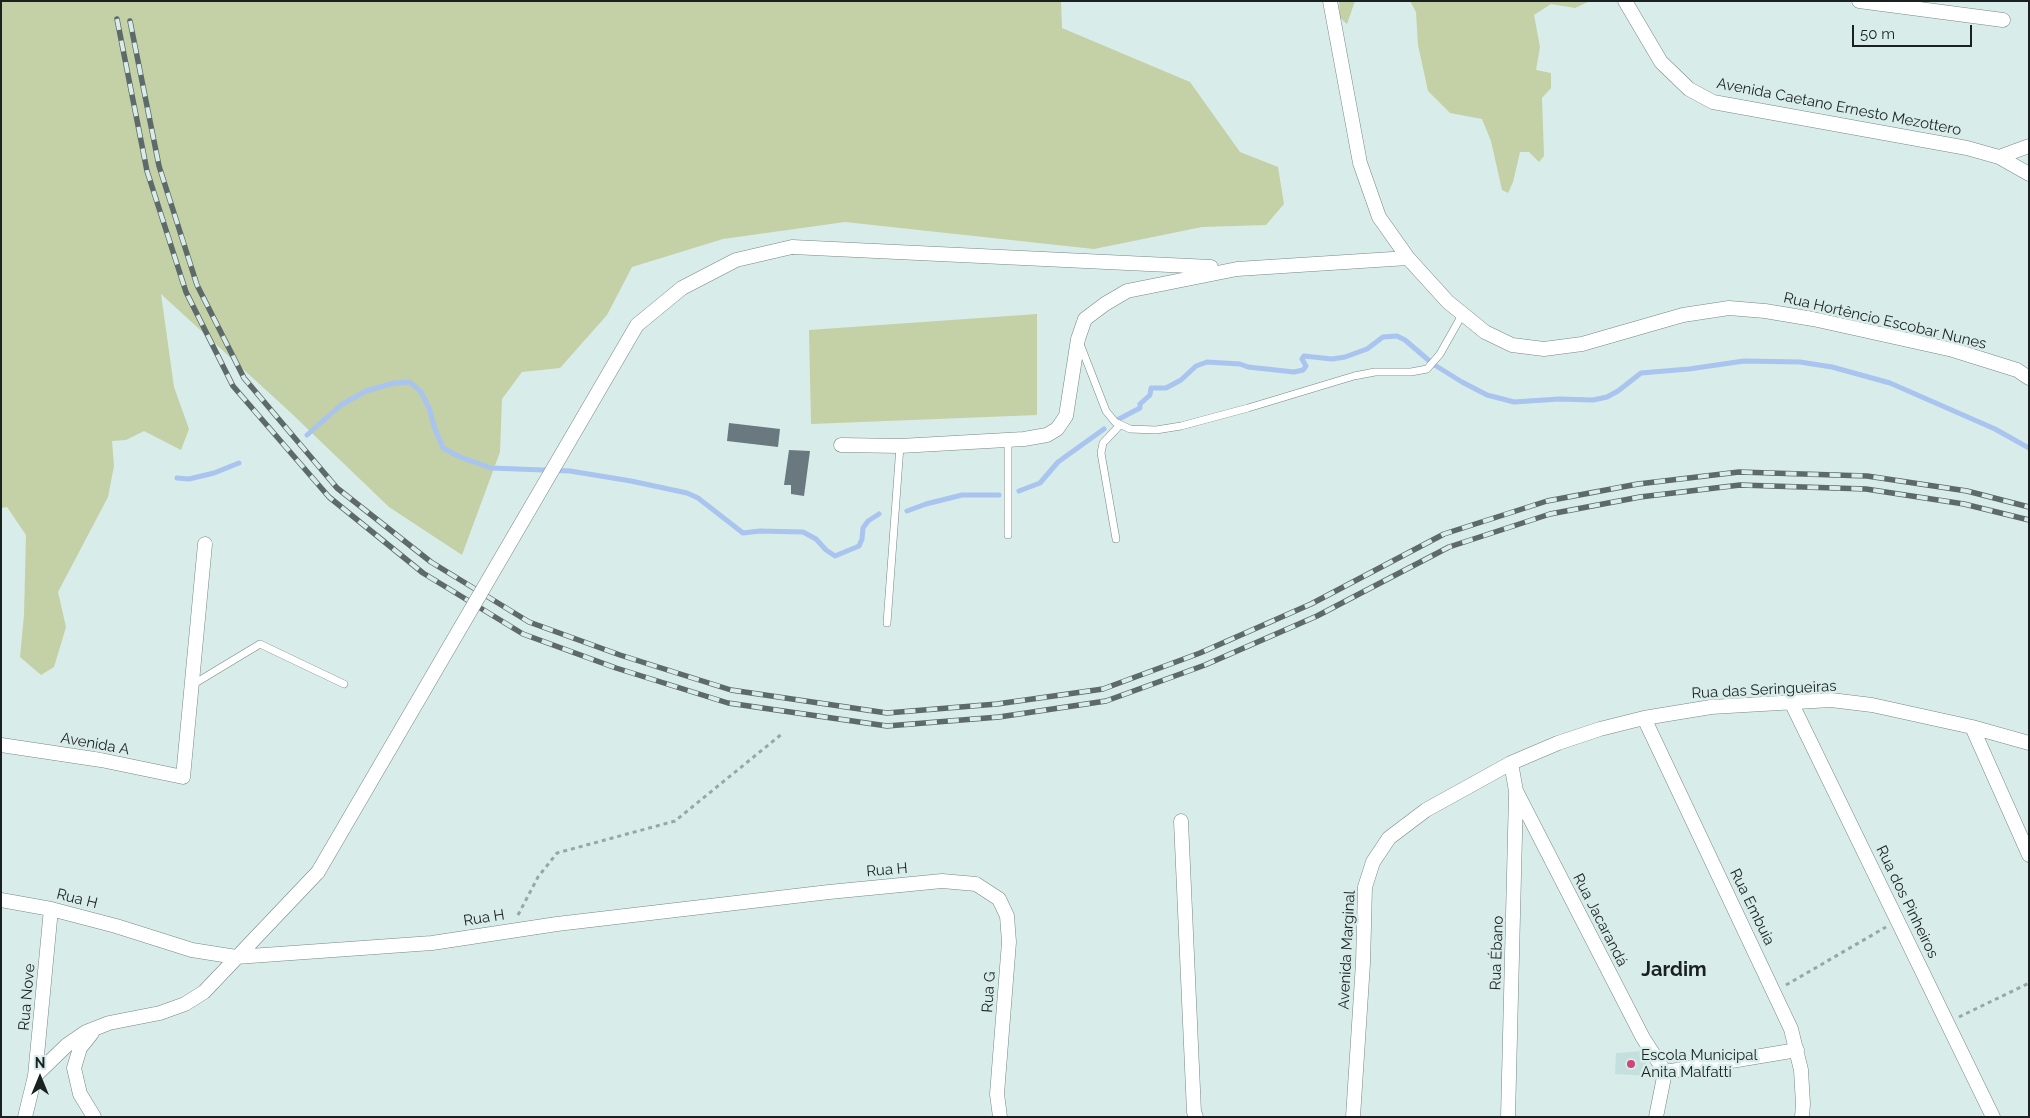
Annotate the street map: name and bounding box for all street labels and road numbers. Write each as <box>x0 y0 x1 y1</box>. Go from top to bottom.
street label: Avenida Caetano Ernesto Mezottero <box>1715 74 1963 140</box>
street label: Rua Hortêncio Escobar Nunes <box>1782 289 1988 353</box>
street label: Rua das Seringueiras <box>1691 677 1837 703</box>
street label: Avenida A <box>59 729 131 759</box>
street label: Rua dos Pinheiros <box>1872 843 1942 961</box>
street label: Rua H <box>865 859 909 881</box>
street label: Rua Embuia <box>1726 866 1778 948</box>
street label: Rua Jacarandá <box>1569 871 1631 969</box>
street label: Rua H <box>55 885 99 913</box>
street label: Avenida Marginal <box>1335 890 1359 1010</box>
street label: Rua H <box>462 906 506 930</box>
street label: Rua Ébano <box>1487 915 1507 991</box>
street label: Rua Nove <box>15 963 39 1031</box>
street label: Rua G <box>979 971 999 1013</box>

